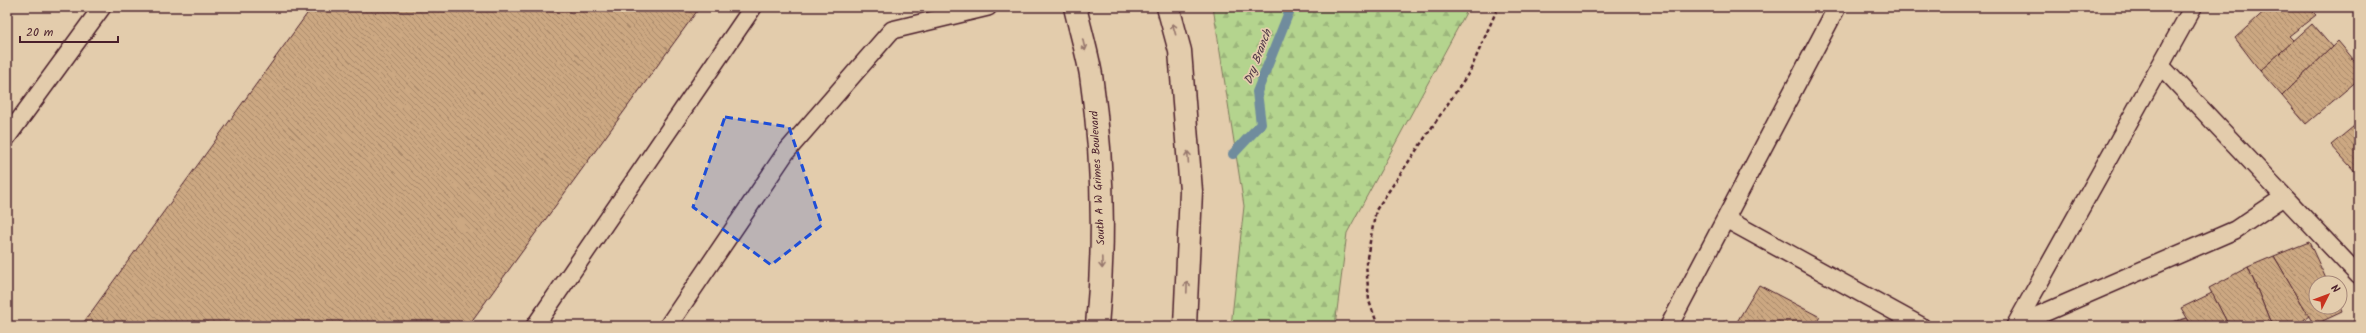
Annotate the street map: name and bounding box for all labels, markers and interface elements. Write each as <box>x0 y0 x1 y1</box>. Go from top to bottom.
scale bar <box>20 18 118 44</box>
text: 20 m <box>26 23 54 42</box>
one-way arrow <box>1170 23 1177 36</box>
water label: Dry Branch <box>1239 25 1278 87</box>
one-way arrow <box>1080 38 1088 51</box>
street label: South A W Grimes Boulevard <box>1085 110 1111 246</box>
one-way arrow <box>1185 151 1192 164</box>
one-way arrow <box>1099 256 1106 269</box>
north arrow <box>2308 275 2348 315</box>
text: N <box>2326 280 2344 298</box>
one-way arrow <box>1183 281 1191 294</box>

